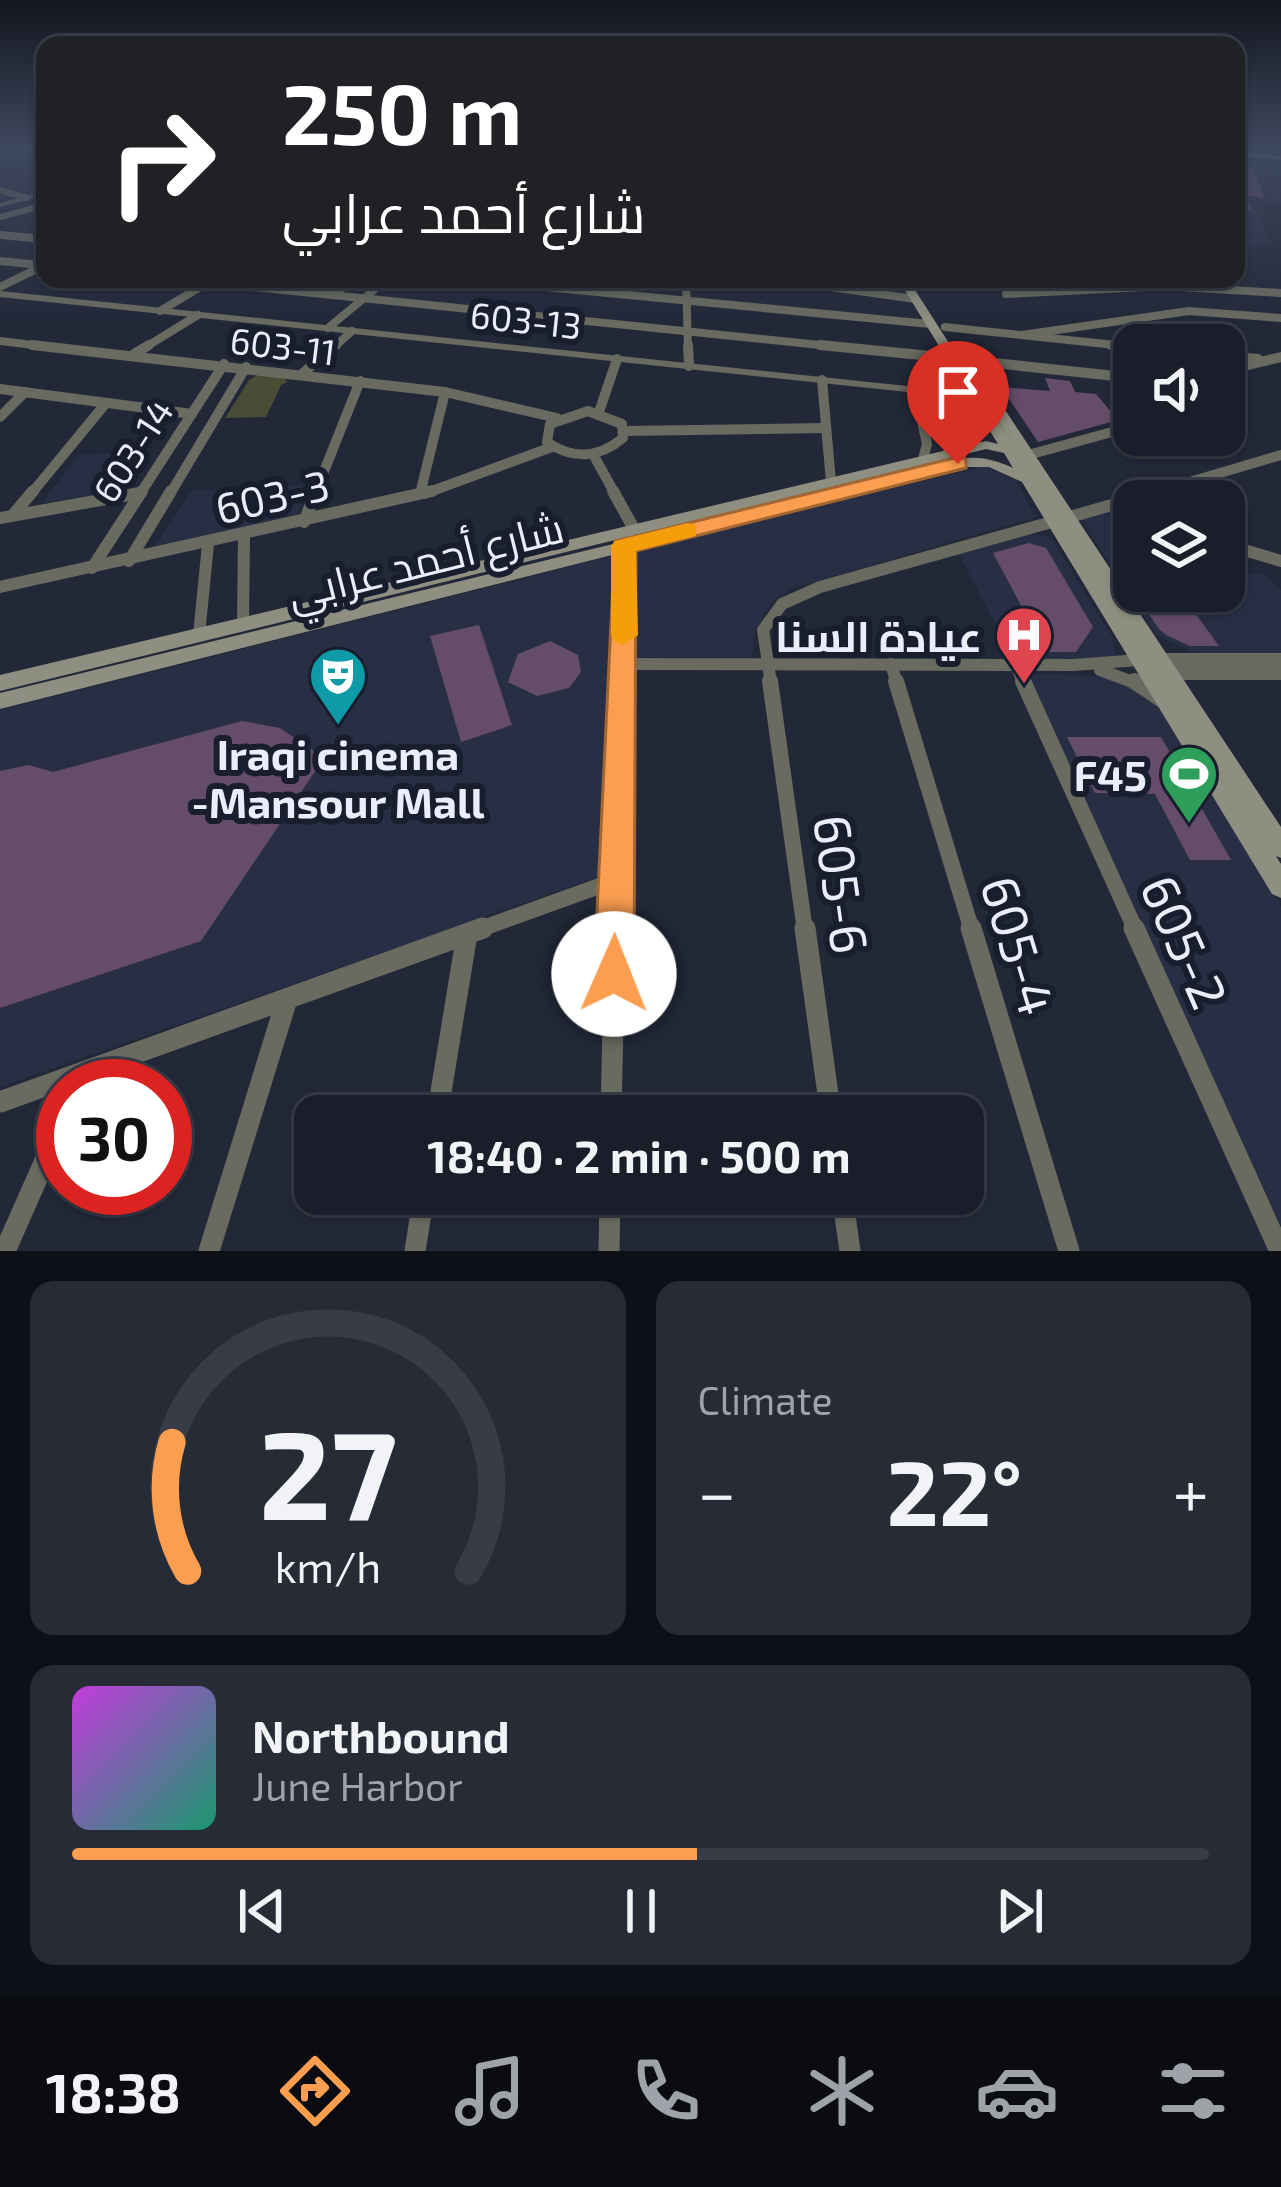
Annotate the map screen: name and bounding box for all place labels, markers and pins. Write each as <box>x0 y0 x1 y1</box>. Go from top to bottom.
pin <box>907 341 1009 464</box>
hospital icon: عيادة السنا <box>993 604 1055 686</box>
place label: عيادة السنا <box>775 610 982 661</box>
theatre icon: Iraqi cinema -Mansour Mall <box>307 645 369 727</box>
place label: Iraqi cinema -Mansour Mall <box>191 728 485 826</box>
sports icon: F45 <box>1158 743 1220 825</box>
place label: F45 <box>1074 749 1147 799</box>

